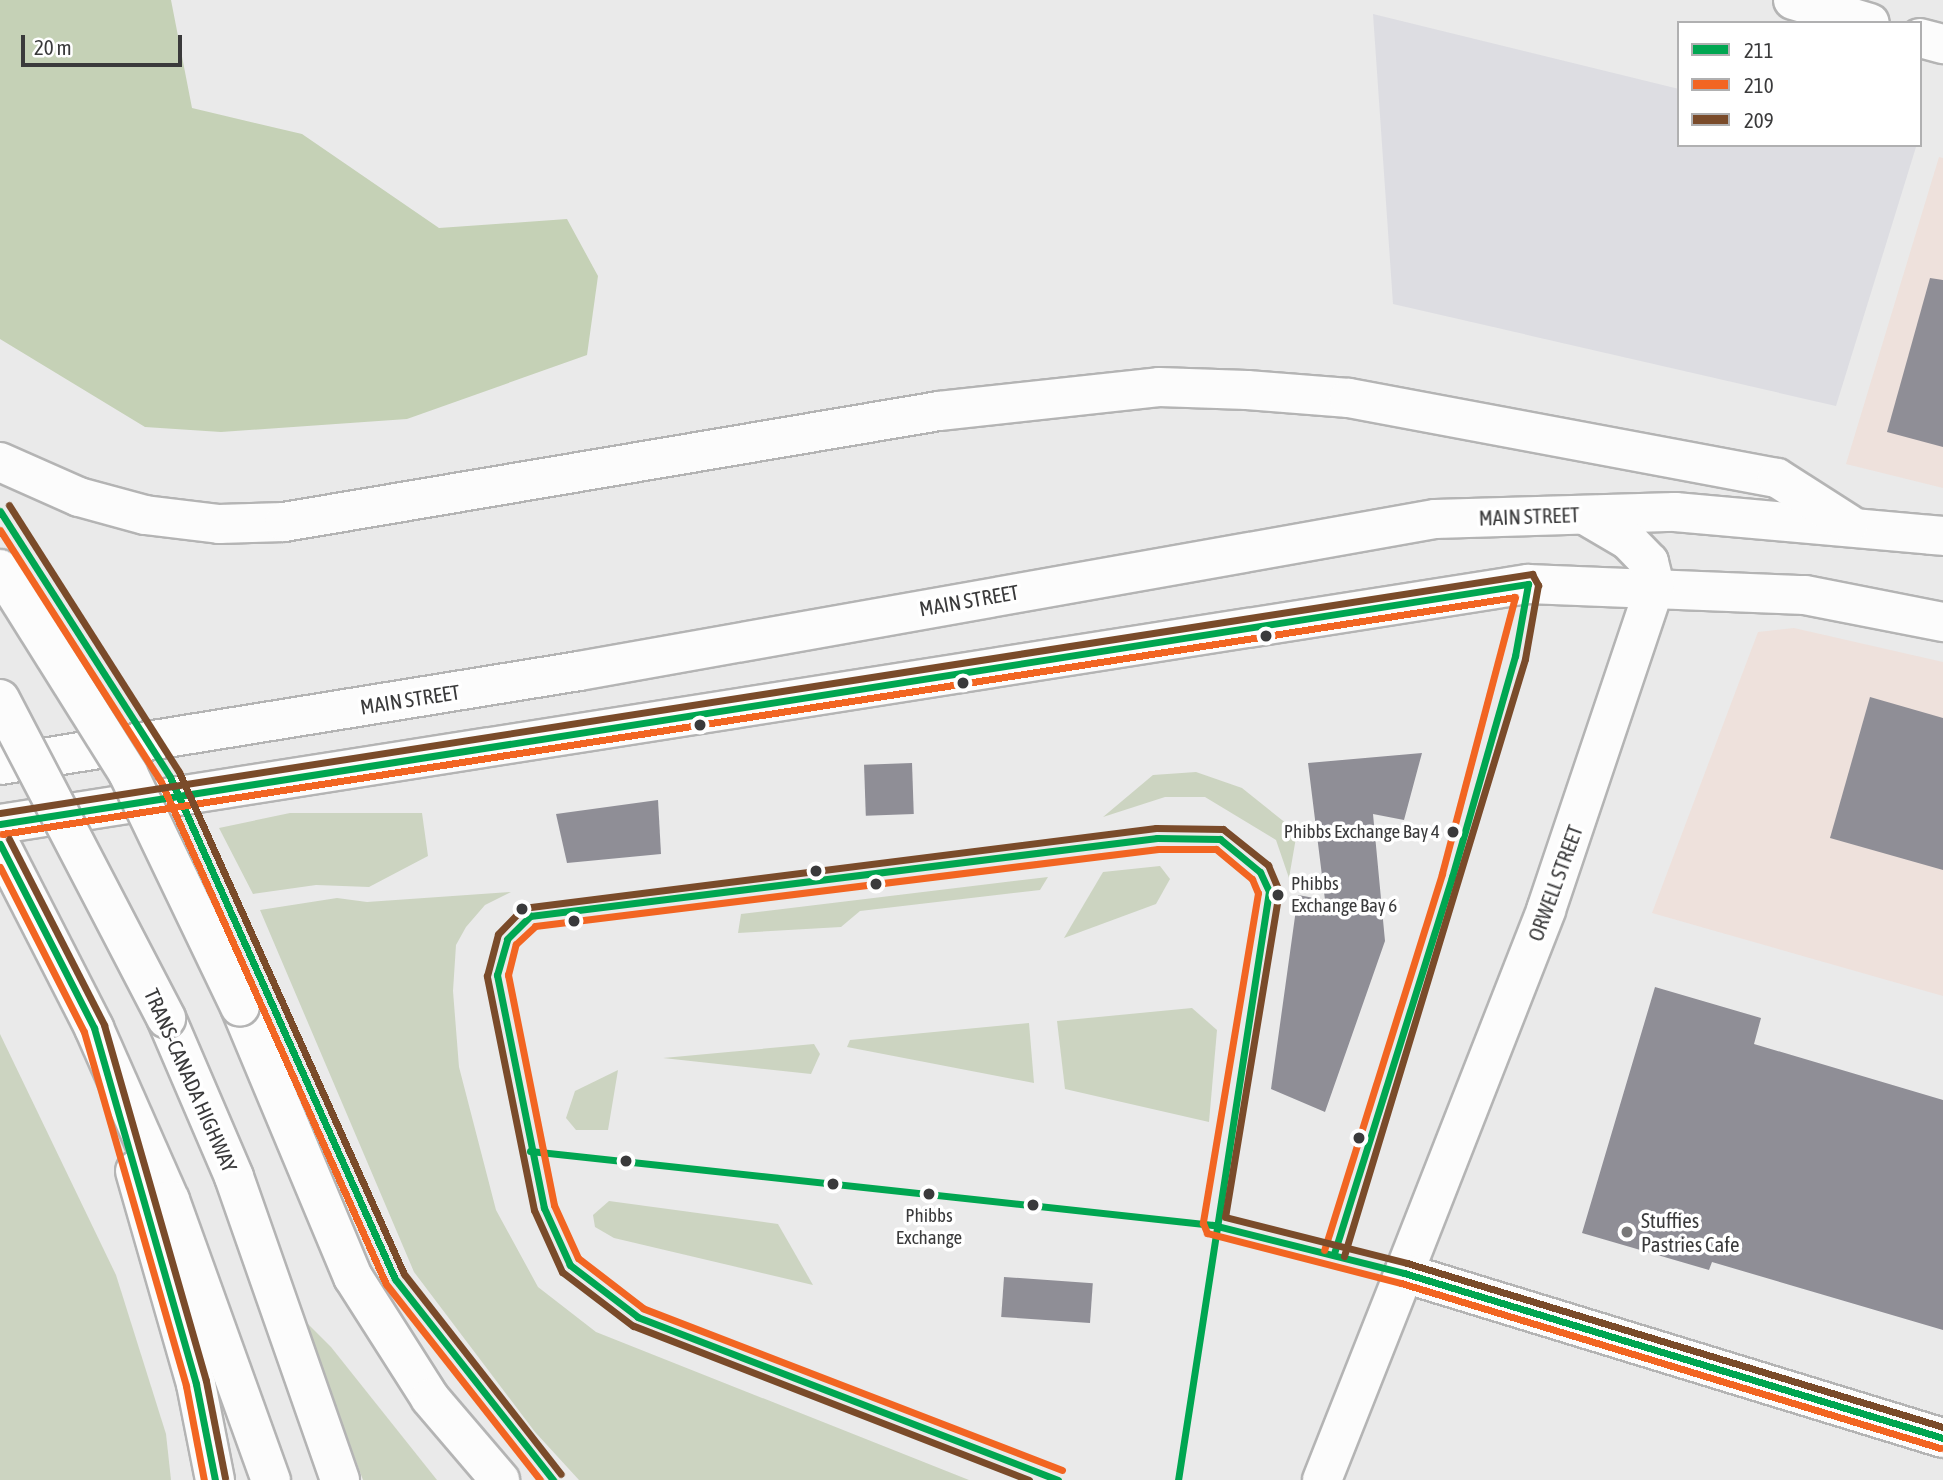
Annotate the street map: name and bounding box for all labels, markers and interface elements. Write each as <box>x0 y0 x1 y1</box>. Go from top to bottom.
scale bar <box>24 21 186 65</box>
legend <box>1677 21 1922 147</box>
text: 20 m <box>34 35 72 59</box>
text: 211 <box>1744 38 1774 62</box>
text: 210 <box>1744 73 1774 97</box>
text: 209 <box>1744 108 1774 132</box>
street label: MAIN STREET <box>1478 502 1580 530</box>
street label: MAIN STREET <box>917 579 1021 621</box>
unlabelled marker <box>1259 629 1273 643</box>
unlabelled marker <box>956 676 970 690</box>
street label: MAIN STREET <box>358 679 462 719</box>
unlabelled marker <box>693 718 707 732</box>
place label: Phibbs Exchange Bay 4 <box>1284 821 1440 843</box>
street label: ORWELL STREET <box>1522 822 1588 944</box>
marker: Phibbs Exchange Bay 4 <box>1446 825 1460 839</box>
unlabelled marker <box>809 864 823 878</box>
place label: Phibbs Exchange Bay 6 <box>1291 873 1397 917</box>
unlabelled marker <box>869 877 883 891</box>
marker: Phibbs Exchange Bay 6 <box>1271 888 1285 902</box>
unlabelled marker <box>515 902 529 916</box>
unlabelled marker <box>567 914 581 928</box>
street label: TRANS-CANADA HIGHWAY <box>139 984 243 1176</box>
unlabelled marker <box>1352 1131 1366 1145</box>
unlabelled marker <box>619 1154 633 1168</box>
unlabelled marker <box>826 1177 840 1191</box>
marker: Phibbs Exchange <box>922 1187 936 1201</box>
unlabelled marker <box>1026 1198 1040 1212</box>
place label: Phibbs Exchange <box>896 1205 962 1249</box>
place label: Stuffies Pastries Cafe <box>1641 1207 1739 1257</box>
marker: Stuffies Pastries Cafe <box>1619 1224 1635 1240</box>

